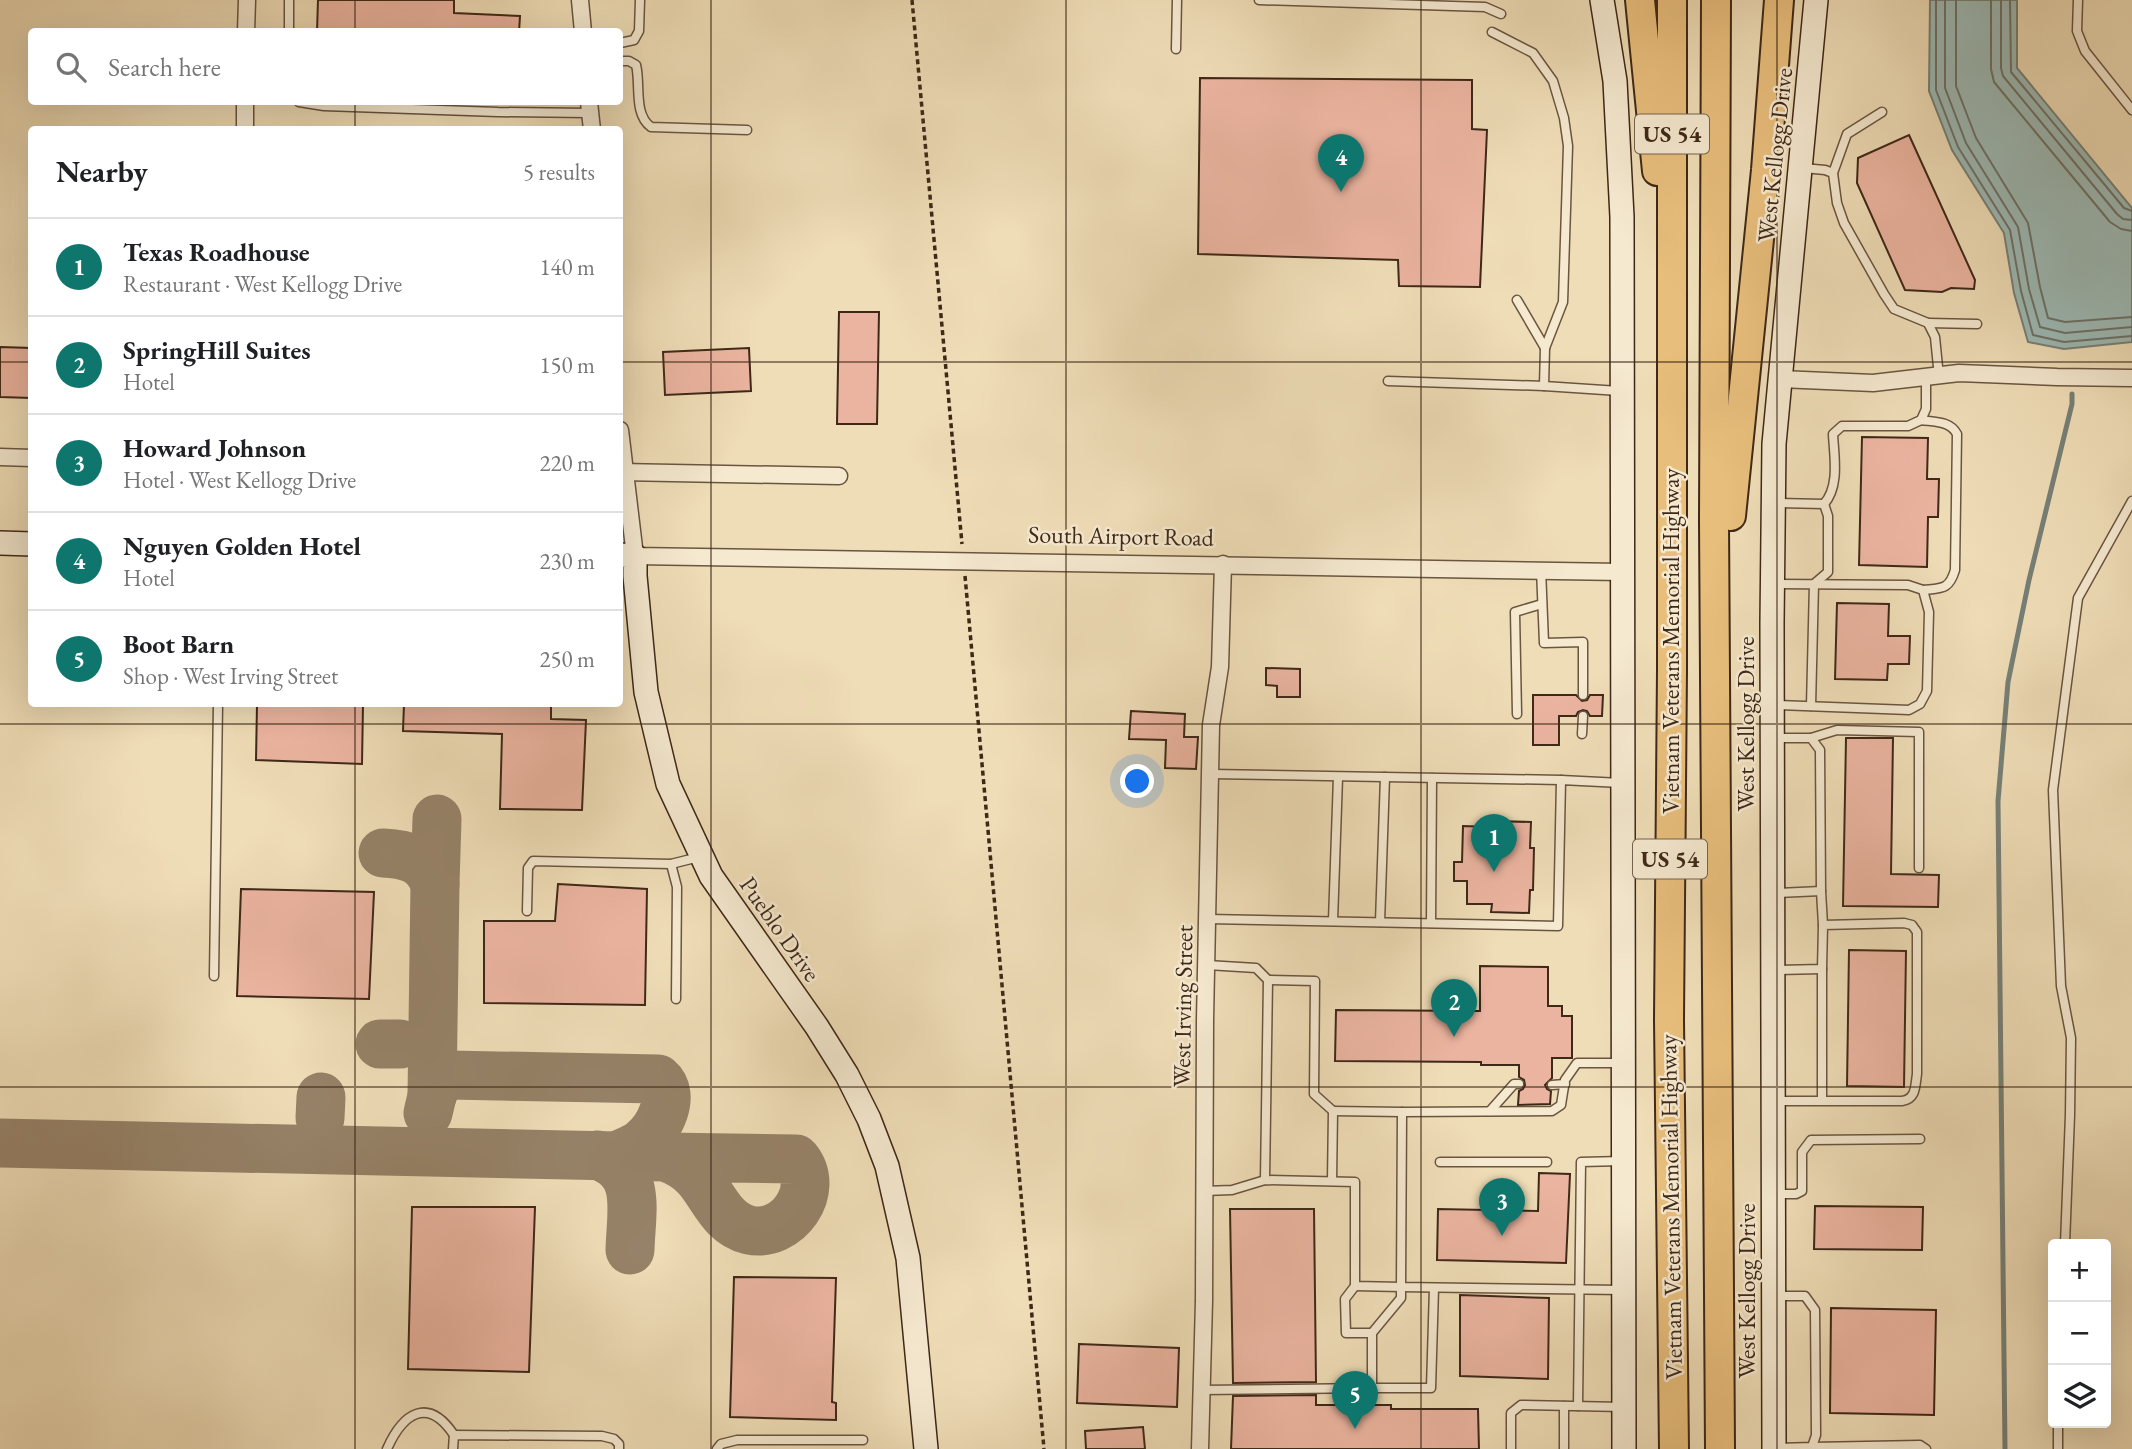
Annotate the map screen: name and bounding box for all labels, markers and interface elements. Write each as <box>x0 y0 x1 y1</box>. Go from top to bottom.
search box <box>28 28 623 105</box>
icon: search <box>52 48 90 86</box>
text: Search here <box>108 50 221 84</box>
street label: West Kellogg Drive <box>1750 66 1799 244</box>
road number: US 54 <box>1635 114 1709 154</box>
pin: 4 <box>1318 134 1364 192</box>
text: Nearby <box>56 152 148 191</box>
text: 5 results <box>523 157 595 187</box>
text: Texas Roadhouse <box>123 235 310 269</box>
text: 1 <box>73 252 85 282</box>
text: 140 m <box>539 252 595 282</box>
text: Restaurant · West Kellogg Drive <box>123 269 402 299</box>
text: SpringHill Suites <box>123 333 311 367</box>
text: 2 <box>73 350 85 380</box>
text: 150 m <box>539 350 595 380</box>
text: Hotel <box>123 367 175 397</box>
text: Howard Johnson <box>123 431 306 465</box>
text: 3 <box>73 448 85 478</box>
text: 220 m <box>539 448 595 478</box>
text: Hotel · West Kellogg Drive <box>123 465 356 495</box>
street label: Vietnam Veterans Memorial Highway <box>1655 468 1686 814</box>
street label: South Airport Road <box>1028 518 1215 553</box>
text: Nguyen Golden Hotel <box>123 529 361 563</box>
text: 4 <box>73 546 85 576</box>
text: 230 m <box>539 546 595 576</box>
text: Hotel <box>123 563 175 593</box>
text: Boot Barn <box>123 627 234 661</box>
street label: West Kellogg Drive <box>1730 636 1761 812</box>
text: 5 <box>73 644 85 674</box>
text: 250 m <box>539 644 595 674</box>
text: Shop · West Irving Street <box>123 661 338 691</box>
your location <box>1120 764 1154 798</box>
pin: 1 <box>1471 814 1517 872</box>
road number: US 54 <box>1633 839 1707 878</box>
street label: Pueblo Drive <box>733 870 828 987</box>
street label: West Irving Street <box>1166 924 1199 1087</box>
pin: 2 <box>1431 979 1477 1037</box>
street label: Vietnam Veterans Memorial Highway <box>1652 1034 1689 1380</box>
pin: 3 <box>1479 1178 1525 1236</box>
street label: West Kellogg Drive <box>1731 1203 1762 1379</box>
map controls <box>2048 1239 2111 1428</box>
button: + <box>2048 1239 2111 1302</box>
button: − <box>2048 1302 2111 1365</box>
button: layers <box>2048 1365 2111 1428</box>
pin: 5 <box>1332 1371 1378 1429</box>

